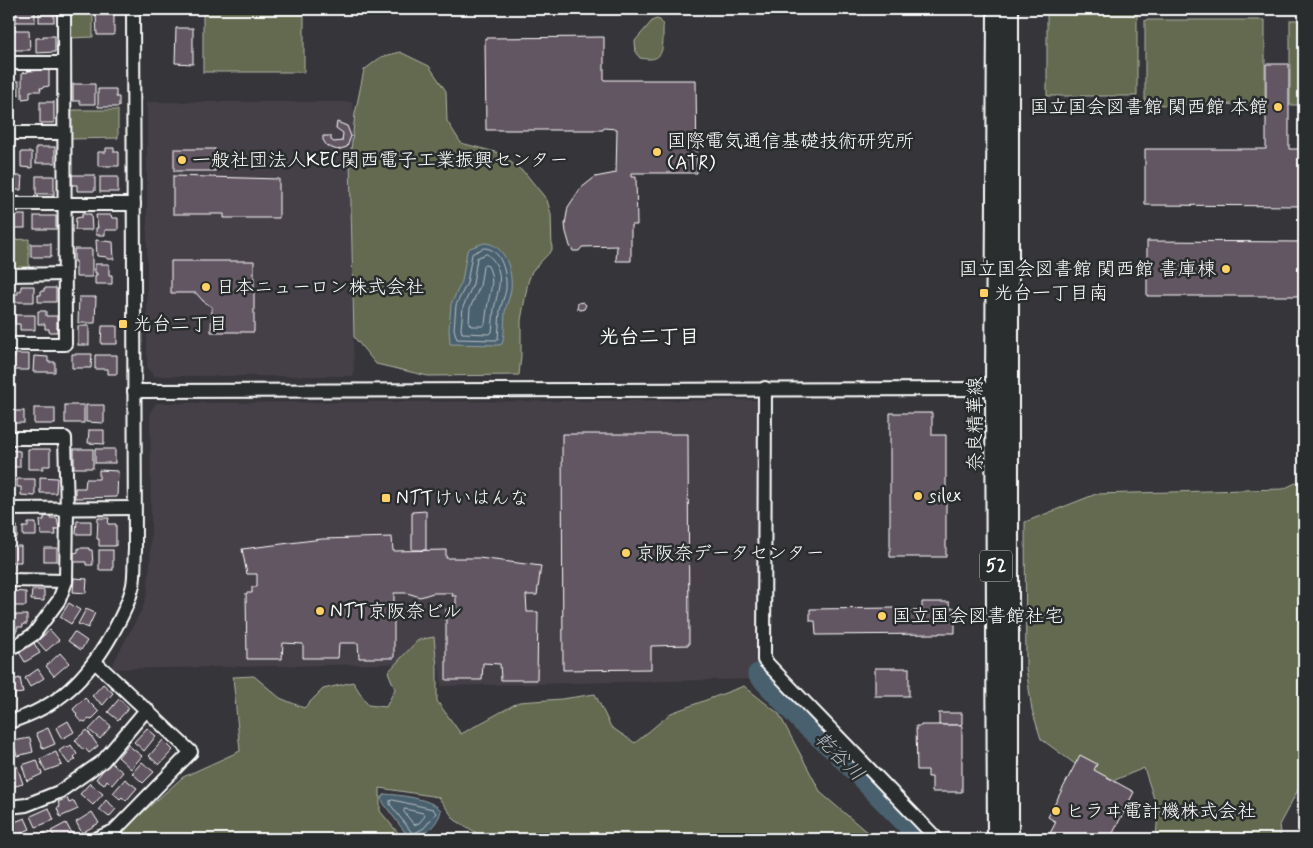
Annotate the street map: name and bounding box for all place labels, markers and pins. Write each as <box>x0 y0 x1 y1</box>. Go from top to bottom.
place label: 国立国会図書館 関西館 本館 <box>1030 95 1268 120</box>
marker: 国立国会図書館 関西館 本館 <box>1272 101 1284 113</box>
place label: 国際電気通信基礎技術研究所 (ATR) <box>667 129 914 176</box>
marker: 国際電気通信基礎技術研究所 (ATR) <box>651 146 663 158</box>
place label: 一般社団法人KEC関西電子工業振興センター <box>192 148 568 173</box>
marker: 一般社団法人KEC関西電子工業振興センター <box>176 154 188 166</box>
place label: 国立国会図書館 関西館 書庫棟 <box>959 257 1216 282</box>
marker: 国立国会図書館 関西館 書庫棟 <box>1220 263 1232 275</box>
place label: 日本ニューロン株式会社 <box>216 275 424 300</box>
marker: 日本ニューロン株式会社 <box>200 281 212 293</box>
place label: 光台一丁目南 <box>994 281 1108 306</box>
marker: 光台一丁目南 <box>978 287 990 299</box>
place label: 光台二丁目 <box>133 312 228 337</box>
marker: 光台二丁目 <box>117 318 129 330</box>
place label: silex <box>928 484 962 509</box>
place label: NTTけいはんな <box>396 486 529 511</box>
marker: silex <box>912 490 924 502</box>
marker: NTTけいはんな <box>380 492 392 504</box>
place label: 京阪奈データセンター <box>636 541 824 566</box>
marker: 京阪奈データセンター <box>620 547 632 559</box>
place label: NTT京阪奈ビル <box>330 599 462 624</box>
place label: 国立国会図書館社宅 <box>892 604 1063 629</box>
marker: NTT京阪奈ビル <box>314 605 326 617</box>
marker: 国立国会図書館社宅 <box>876 610 888 622</box>
place label: ヒラヰ電計機株式会社 <box>1066 799 1256 824</box>
marker: ヒラヰ電計機株式会社 <box>1050 805 1062 817</box>

